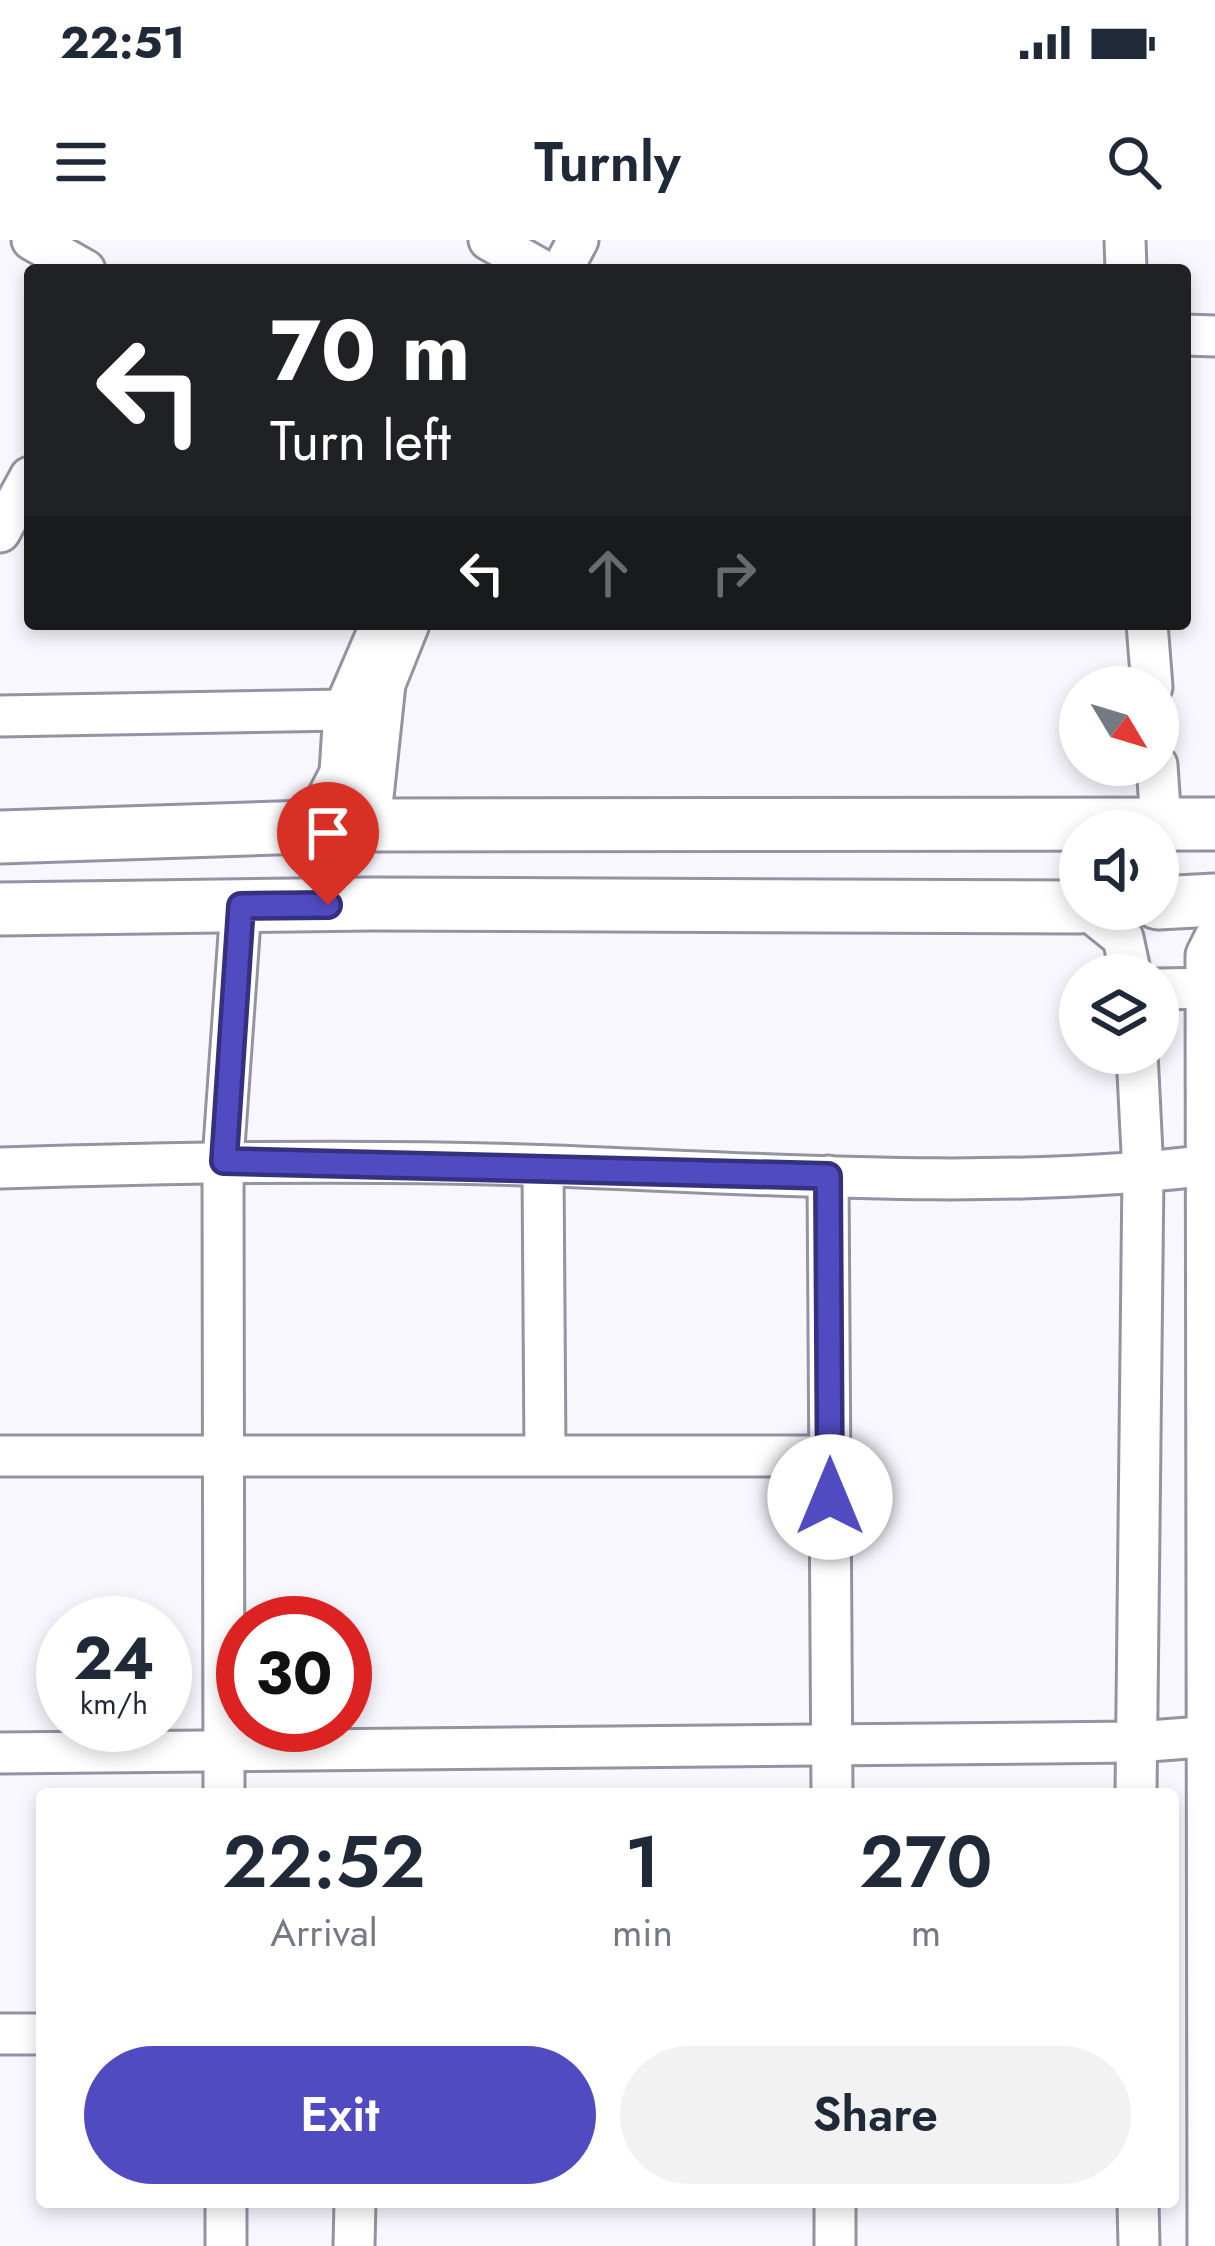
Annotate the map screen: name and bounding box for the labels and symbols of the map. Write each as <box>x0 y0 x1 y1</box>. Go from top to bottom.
north arrow <box>1059 666 1179 786</box>
pin <box>277 782 379 905</box>
position arrow <box>767 1434 893 1560</box>
speed limit sign: 30 <box>216 1596 372 1752</box>

